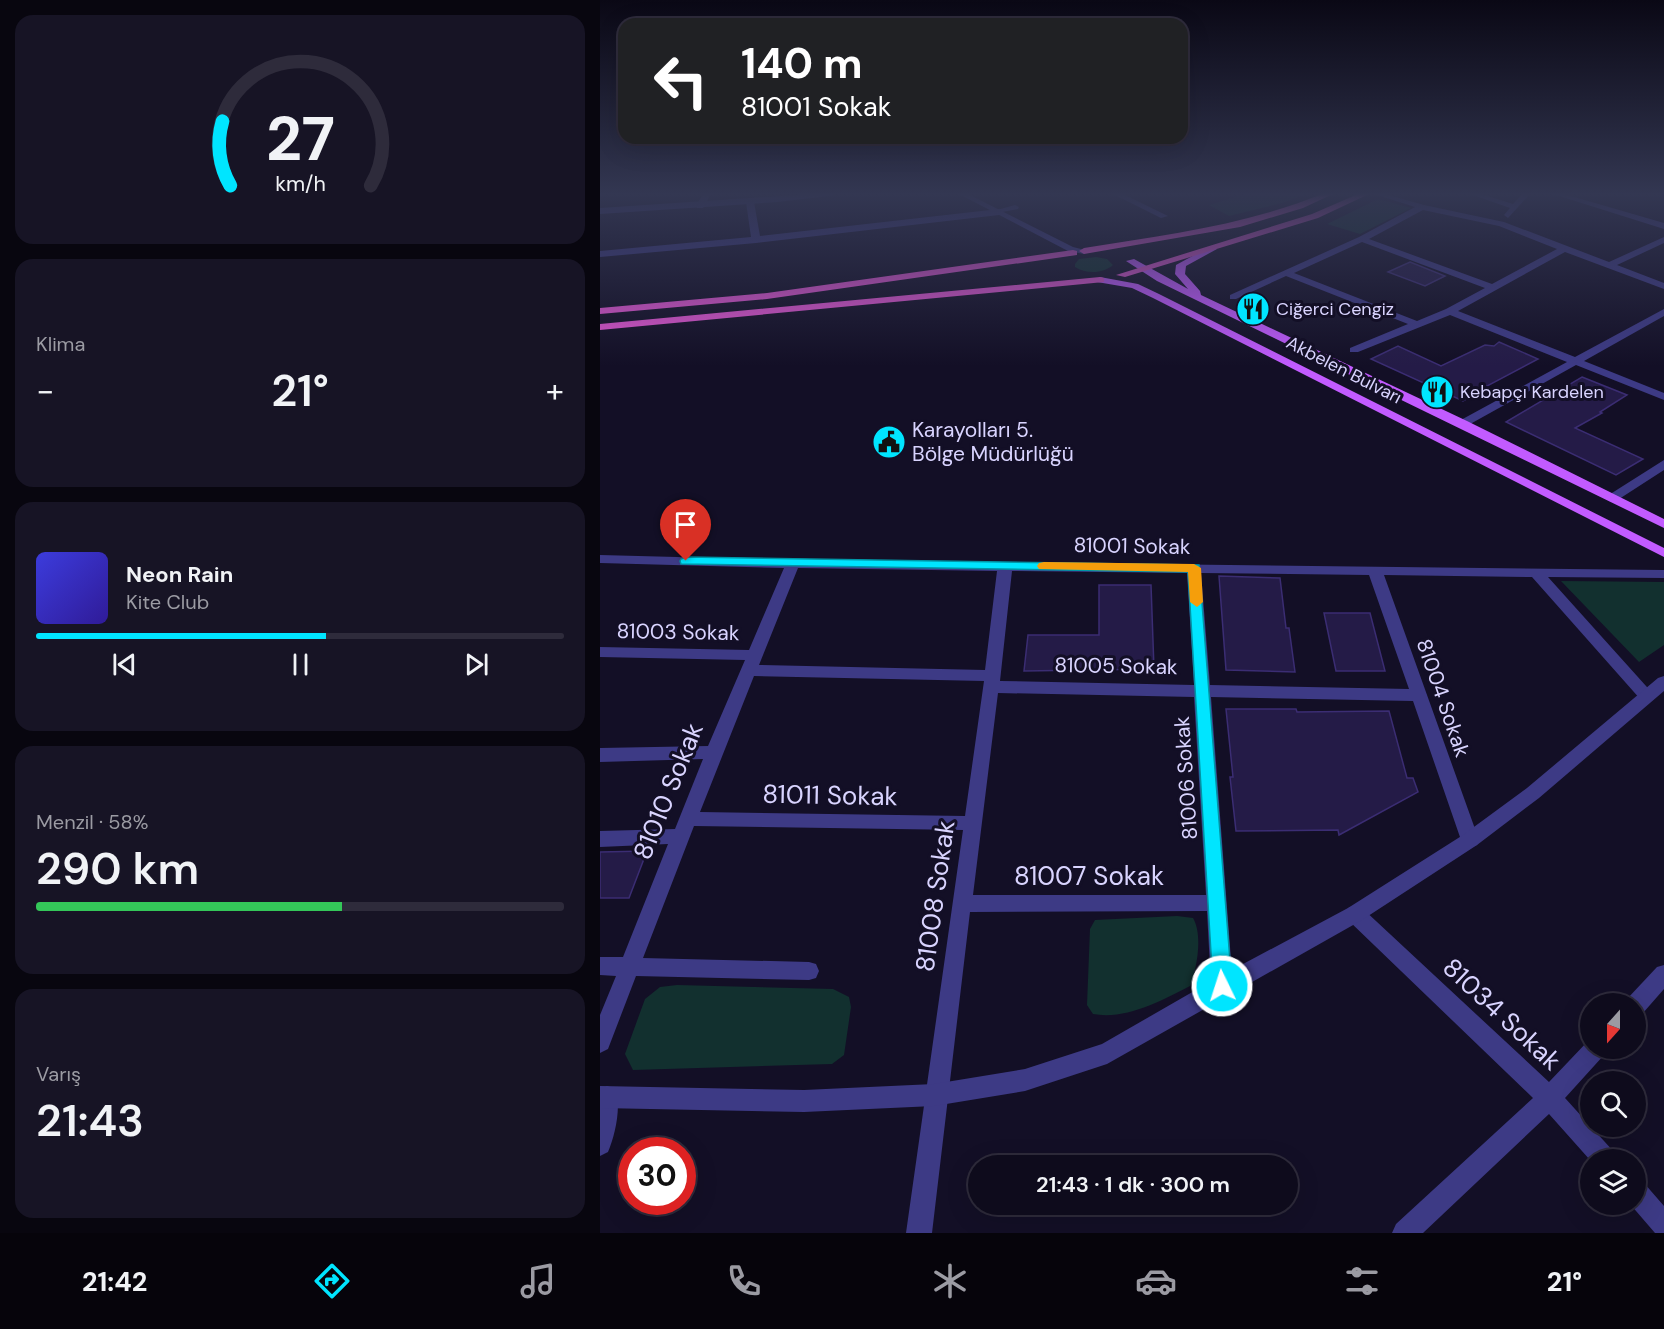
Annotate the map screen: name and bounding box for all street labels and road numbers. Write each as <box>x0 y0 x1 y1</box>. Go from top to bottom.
street label: Akbelen Bulvarı <box>1282 331 1406 409</box>
street label: 81001 Sokak <box>1073 531 1191 561</box>
street label: 81003 Sokak <box>616 617 740 647</box>
street label: 81004 Sokak <box>1410 635 1476 761</box>
street label: 81005 Sokak <box>1054 651 1178 681</box>
street label: 81006 Sokak <box>1168 715 1204 841</box>
street label: 81010 Sokak <box>625 718 711 864</box>
street label: 81011 Sokak <box>762 777 898 813</box>
street label: 81008 Sokak <box>908 818 962 974</box>
street label: 81007 Sokak <box>1014 859 1164 893</box>
street label: 81034 Sokak <box>1436 950 1568 1078</box>

